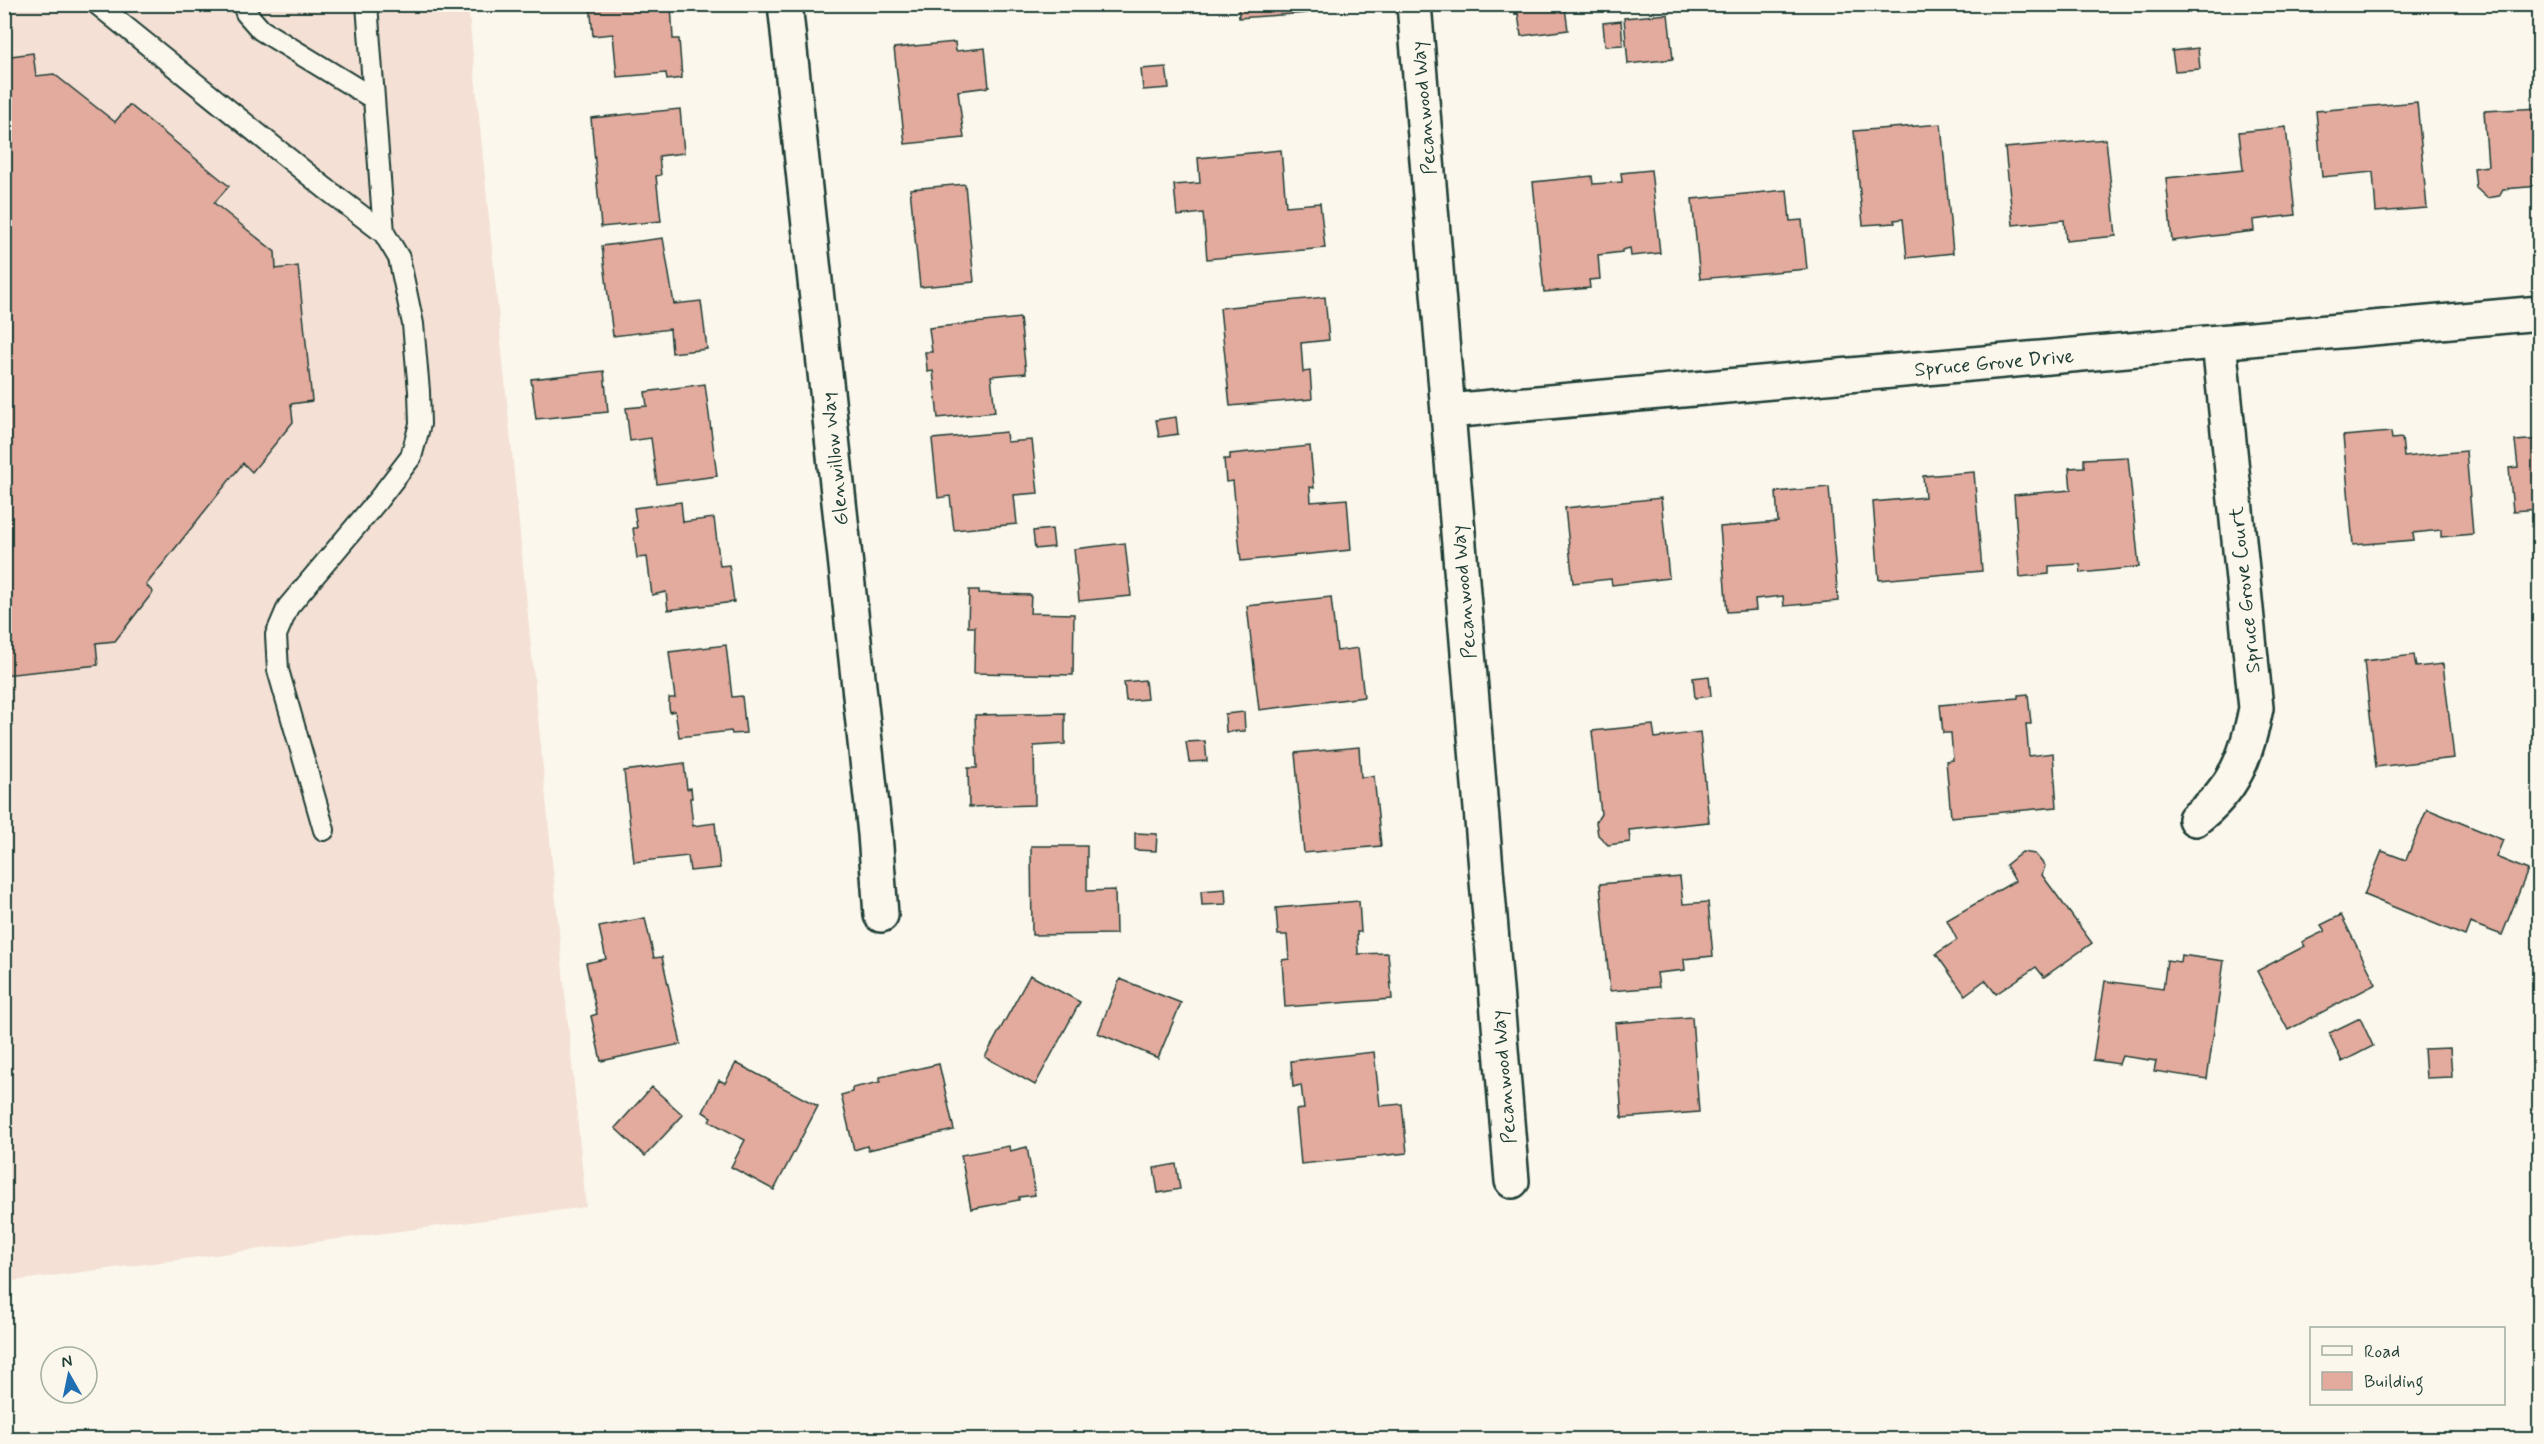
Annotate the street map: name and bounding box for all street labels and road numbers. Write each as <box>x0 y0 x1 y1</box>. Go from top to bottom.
street label: Pecanwood Way <box>1405 40 1444 176</box>
street label: Spruce Grove Drive <box>1913 343 2075 384</box>
street label: Glenwillow Way <box>815 391 856 527</box>
street label: Spruce Grove Court <box>2223 505 2268 674</box>
street label: Pecanwood Way <box>1445 524 1484 660</box>
street label: Pecanwood Way <box>1485 1009 1524 1145</box>

